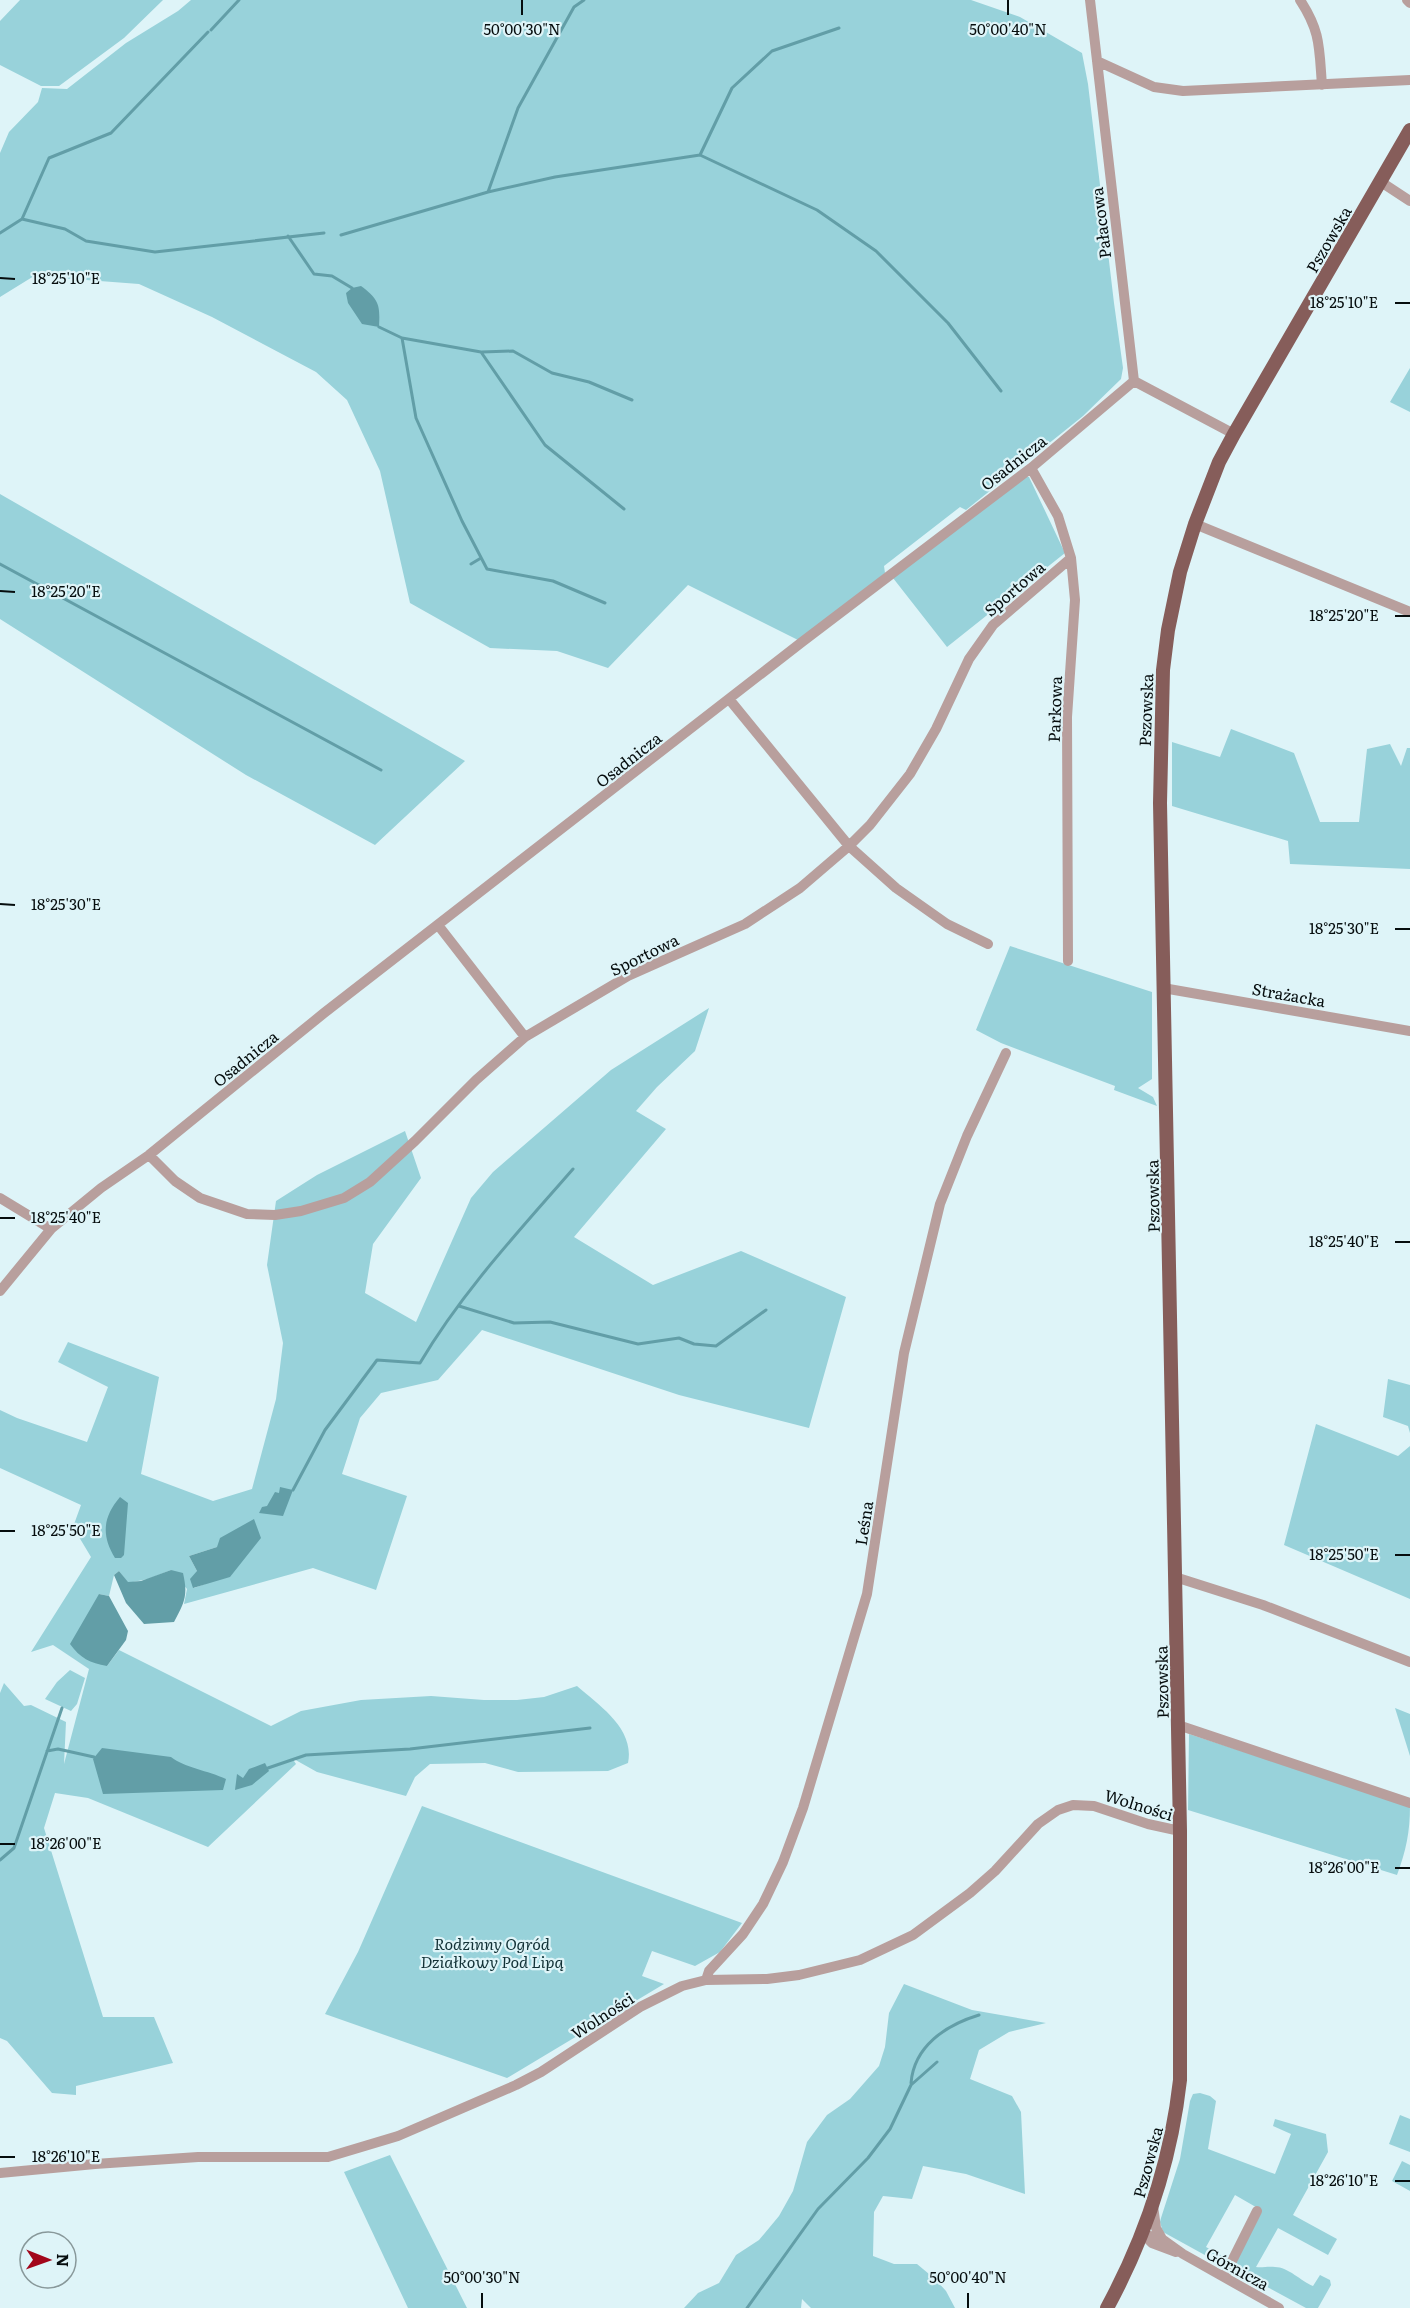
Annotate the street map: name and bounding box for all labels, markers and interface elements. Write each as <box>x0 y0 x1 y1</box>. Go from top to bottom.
text: 50°00'30"N <box>483 17 561 40</box>
text: 50°00'40"N <box>969 17 1047 40</box>
street label: Pałacowa <box>1084 186 1116 260</box>
street label: Pszowska <box>1299 201 1357 277</box>
text: 18°25'10"E <box>32 266 100 289</box>
text: 18°25'10"E <box>1310 290 1378 313</box>
street label: Osadnicza <box>975 428 1051 495</box>
street label: Sportowa <box>978 554 1050 621</box>
text: 18°25'20"E <box>31 579 101 602</box>
text: 18°25'20"E <box>1309 603 1379 626</box>
street label: Pszowska <box>1132 673 1158 747</box>
street label: Parkowa <box>1041 675 1067 743</box>
street label: Osadnicza <box>590 725 666 792</box>
text: 18°25'30"E <box>31 892 101 915</box>
text: 18°25'30"E <box>1309 916 1379 939</box>
street label: Sportowa <box>605 927 683 981</box>
street label: Strażacka <box>1250 976 1328 1012</box>
street label: Osadnicza <box>207 1024 283 1092</box>
street label: Pszowska <box>1139 1159 1165 1233</box>
text: 18°25'40"E <box>31 1205 101 1228</box>
text: 18°25'40"E <box>1309 1229 1379 1252</box>
street label: Leśna <box>848 1499 878 1547</box>
text: 18°25'50"E <box>31 1518 101 1541</box>
text: 18°25'50"E <box>1309 1542 1379 1565</box>
street label: Pszowska <box>1148 1645 1174 1719</box>
street label: Wolności <box>1102 1782 1176 1826</box>
text: 18°26'00"E <box>30 1831 102 1854</box>
text: 18°26'00"E <box>1308 1855 1380 1878</box>
park label: Rodzinny Ogród Działkowy Pod Lipą <box>420 1931 564 1973</box>
street label: Wolności <box>566 1986 638 2044</box>
street label: Pszowska <box>1126 2123 1168 2200</box>
text: 18°26'10"E <box>32 2144 100 2167</box>
text: 18°26'10"E <box>1310 2168 1378 2191</box>
north arrow <box>18 2230 78 2290</box>
street label: Górnicza <box>1202 2241 1274 2295</box>
text: N <box>52 2253 76 2267</box>
text: 50°00'30"N <box>443 2265 521 2288</box>
text: 50°00'40"N <box>929 2265 1007 2288</box>

